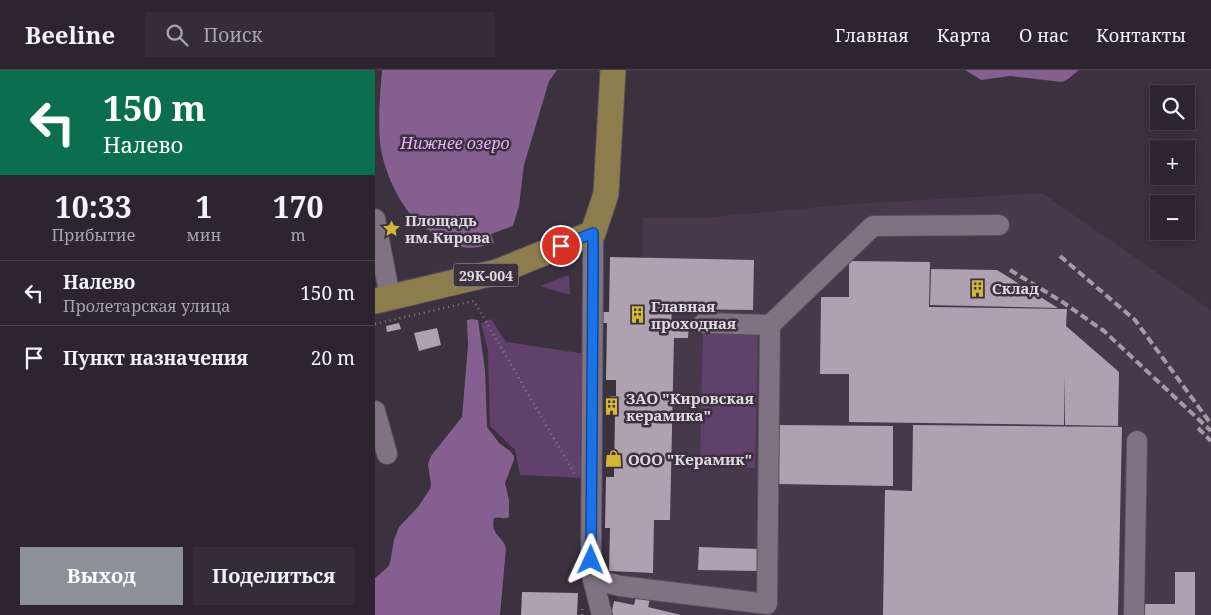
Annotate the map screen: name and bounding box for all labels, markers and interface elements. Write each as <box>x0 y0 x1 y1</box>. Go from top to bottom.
search box <box>145 12 495 57</box>
text: Beeline <box>25 18 115 51</box>
icon: search <box>163 21 191 49</box>
text: Поиск <box>203 22 263 48</box>
text: Главная <box>835 23 909 47</box>
text: Карта <box>937 23 991 47</box>
text: О нас <box>1019 23 1068 47</box>
text: Контакты <box>1096 23 1186 47</box>
text: 150 m <box>103 84 206 131</box>
map controls <box>1150 85 1195 240</box>
button: search <box>1150 85 1195 130</box>
icon: left <box>20 90 85 155</box>
text: Налево <box>103 129 183 159</box>
water label: Нижнее озеро <box>399 132 510 154</box>
button: + <box>1150 140 1195 185</box>
text: 10:33 <box>55 186 132 227</box>
text: 1 <box>196 186 212 227</box>
text: 170 <box>273 186 324 227</box>
button: − <box>1150 195 1195 240</box>
place label: Площадь им.Кирова <box>405 210 490 247</box>
place icon: Площадь им.Кирова <box>381 219 401 239</box>
text: Прибытие <box>51 224 135 246</box>
text: мин <box>187 224 221 246</box>
text: m <box>291 224 306 246</box>
pin <box>540 225 582 267</box>
icon: arrive <box>547 232 575 260</box>
road number: 29К-004 <box>453 264 519 286</box>
text: Налево <box>63 269 135 295</box>
building icon: Склад <box>968 278 988 298</box>
place label: Склад <box>992 278 1039 298</box>
icon: left <box>20 279 48 307</box>
text: 150 m <box>300 280 355 306</box>
text: Пролетарская улица <box>63 295 230 317</box>
place label: Главная проходная <box>651 296 736 333</box>
building icon: Главная проходная <box>627 305 647 325</box>
icon: arrive <box>20 344 48 372</box>
text: Пункт назначения <box>63 345 248 371</box>
text: 20 m <box>311 345 355 371</box>
place label: ЗАО "Кировская керамика" <box>626 388 754 425</box>
building icon: ЗАО "Кировская керамика" <box>602 397 622 417</box>
shop icon: ООО "Керамик" <box>604 449 624 469</box>
place label: ООО "Керамик" <box>628 449 752 469</box>
position arrow <box>564 533 616 585</box>
button: Выход <box>20 547 183 605</box>
button: Поделиться <box>193 547 355 605</box>

